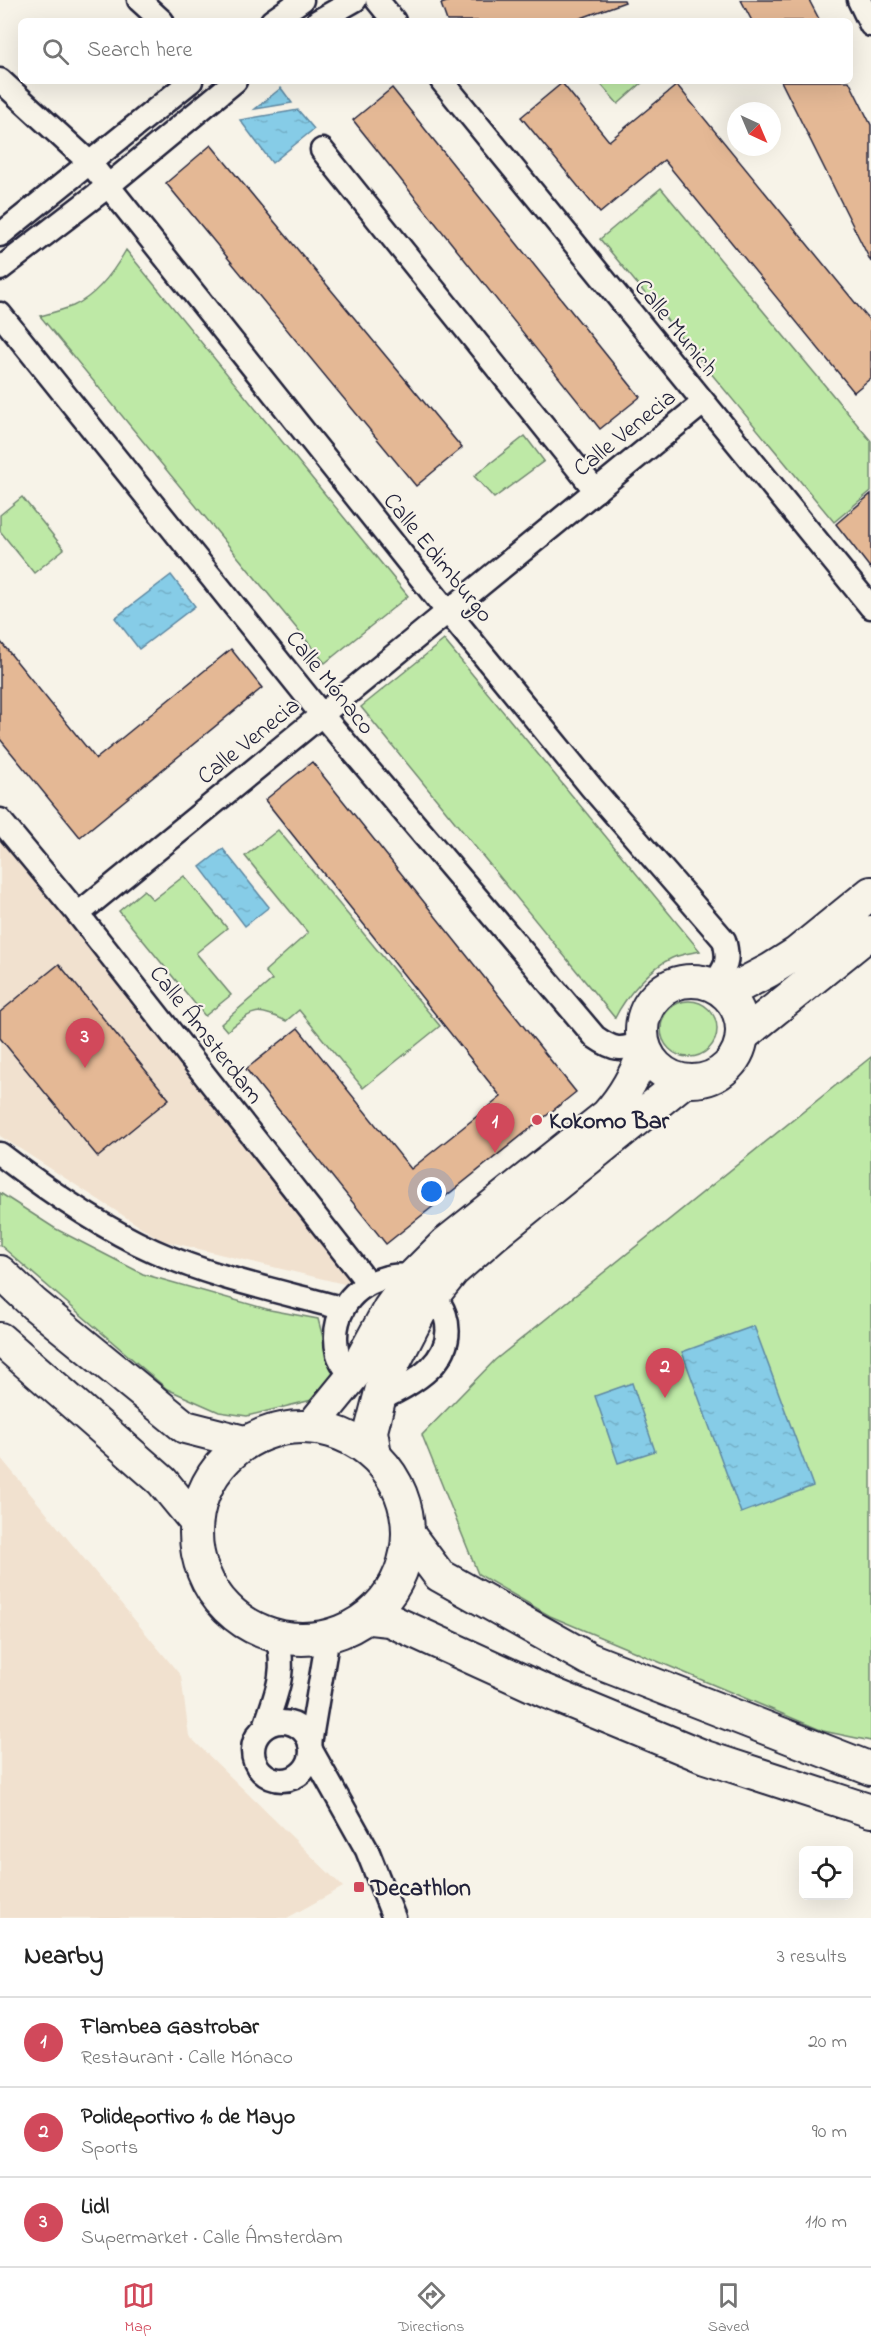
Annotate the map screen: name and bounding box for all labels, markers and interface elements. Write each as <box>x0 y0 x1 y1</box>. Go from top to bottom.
search box <box>18 18 853 84</box>
icon: search <box>39 35 72 68</box>
text: Search here <box>87 35 192 67</box>
north arrow <box>727 102 781 156</box>
street label: Calle Munich <box>625 272 726 385</box>
street label: Calle Venecia <box>567 381 685 486</box>
street label: Calle Edimburgo <box>373 486 501 631</box>
street label: Calle Mónaco <box>276 624 382 744</box>
street label: Calle Venecia <box>191 689 309 794</box>
street label: Calle Ámsterdam <box>140 959 271 1112</box>
pin: 3 <box>66 1018 104 1068</box>
pin: 1 <box>476 1104 514 1153</box>
place label: Kokomo Bar <box>549 1105 670 1140</box>
marker: Kokomo Bar <box>530 1113 544 1127</box>
your location <box>417 1177 446 1206</box>
pin: 2 <box>646 1348 684 1398</box>
map controls <box>799 1846 853 1900</box>
button: locate <box>799 1846 853 1900</box>
place label: Decathlon <box>370 1872 471 1907</box>
marker: Decathlon <box>352 1880 366 1894</box>
text: Nearby <box>24 1938 103 1976</box>
text: 3 results <box>777 1943 847 1972</box>
text: Flambea Gastrobar <box>81 2012 259 2044</box>
text: 1 <box>40 2028 47 2057</box>
text: 20 m <box>808 2028 847 2057</box>
text: Restaurant · Calle Mónaco <box>81 2044 293 2073</box>
text: Polideportivo 1º de Mayo <box>81 2102 295 2134</box>
text: 2 <box>39 2118 48 2147</box>
text: 90 m <box>812 2118 847 2147</box>
text: Sports <box>81 2134 138 2163</box>
text: Lidl <box>81 2192 109 2224</box>
text: 3 <box>39 2208 48 2237</box>
text: 110 m <box>805 2208 847 2237</box>
text: Supermarket · Calle Ámsterdam <box>81 2224 342 2253</box>
tab: Map <box>122 2279 155 2339</box>
tab: Directions <box>398 2279 464 2339</box>
tab: Saved <box>708 2279 749 2339</box>

